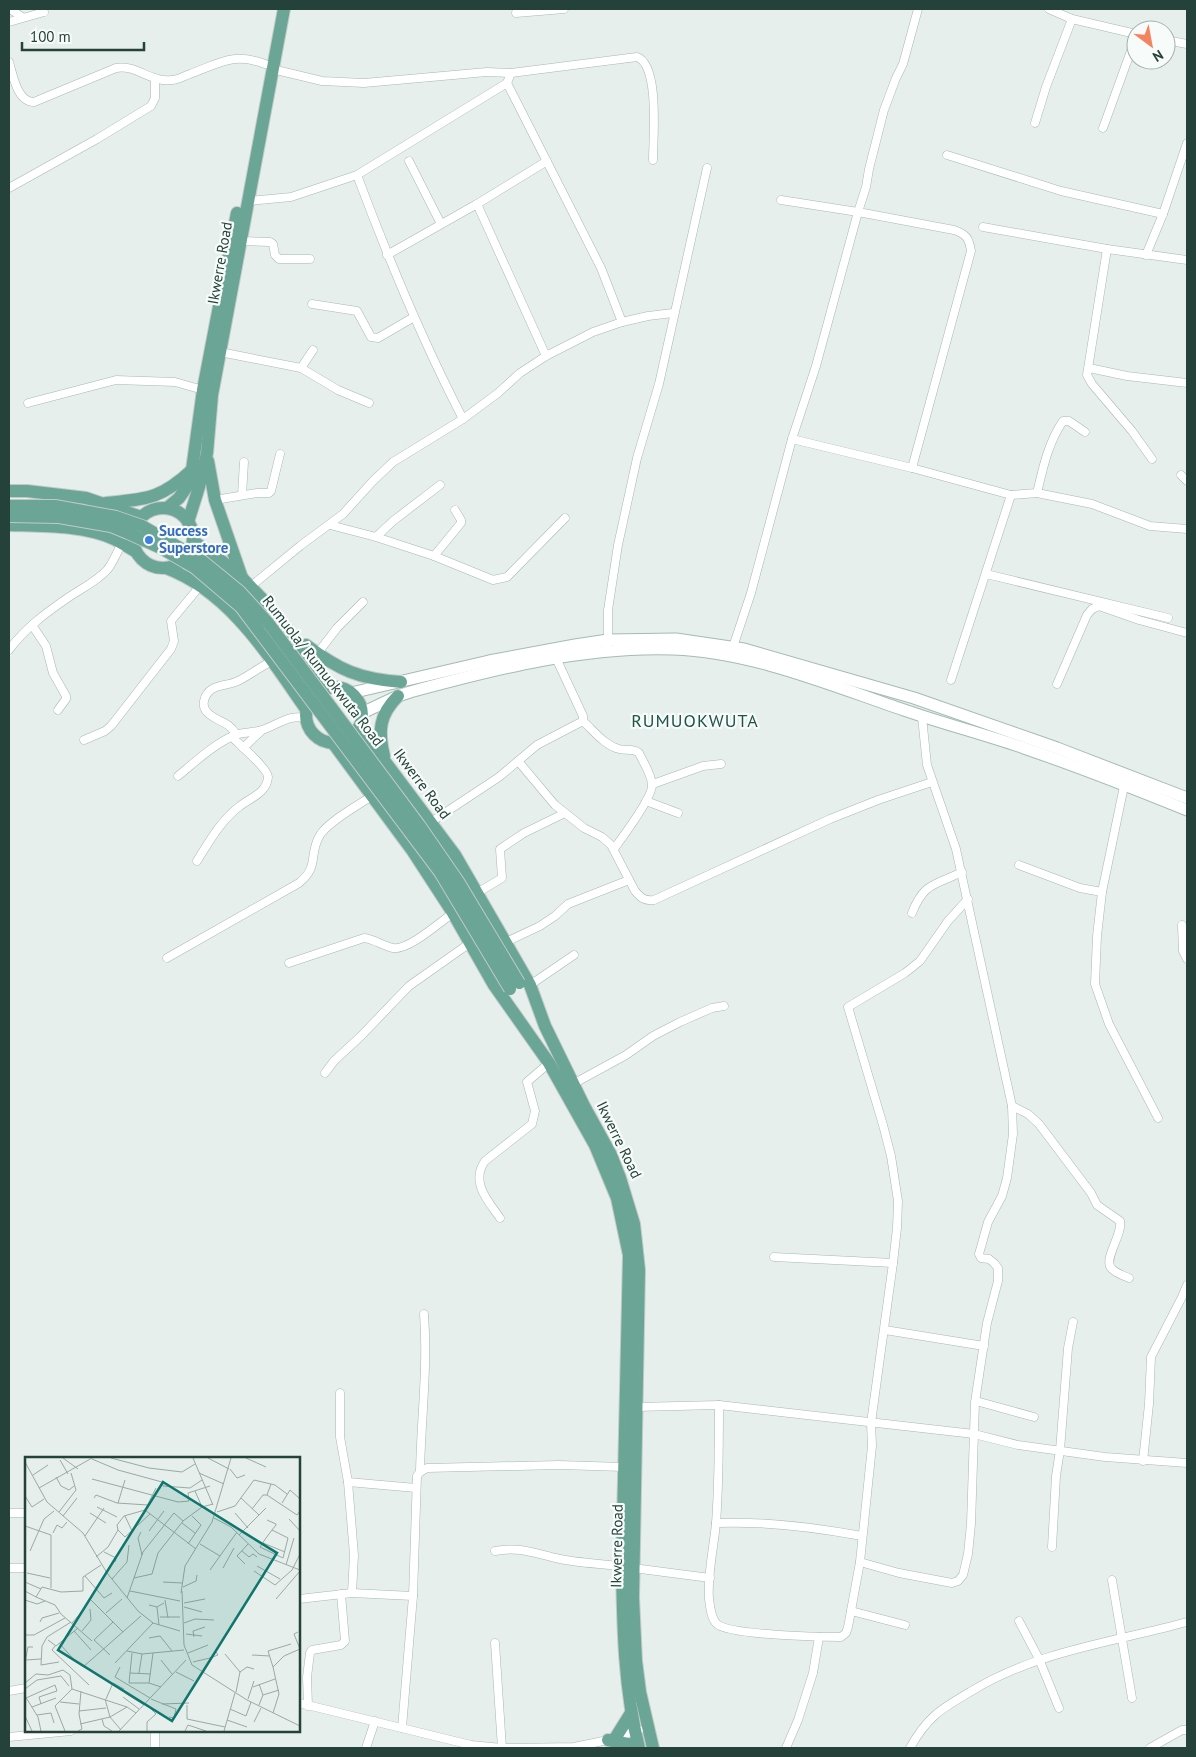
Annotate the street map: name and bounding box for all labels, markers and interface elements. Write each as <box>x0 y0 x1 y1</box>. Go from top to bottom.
scale bar <box>22 20 145 52</box>
north arrow <box>1126 20 1176 70</box>
text: 100 m <box>30 27 71 46</box>
text: N <box>1149 46 1167 66</box>
street label: Ikwerre Road <box>203 220 236 306</box>
place label: Success Superstore <box>159 521 229 557</box>
marker: Success Superstore <box>143 534 155 546</box>
street label: Rumuola/ Rumuokwuta Road <box>259 592 388 750</box>
district label: RUMUOKWUTA <box>631 709 759 732</box>
street label: Ikwerre Road <box>390 745 455 823</box>
street label: Ikwerre Road <box>593 1098 646 1182</box>
inset map <box>25 1457 300 1732</box>
street label: Ikwerre Road <box>606 1504 627 1588</box>

